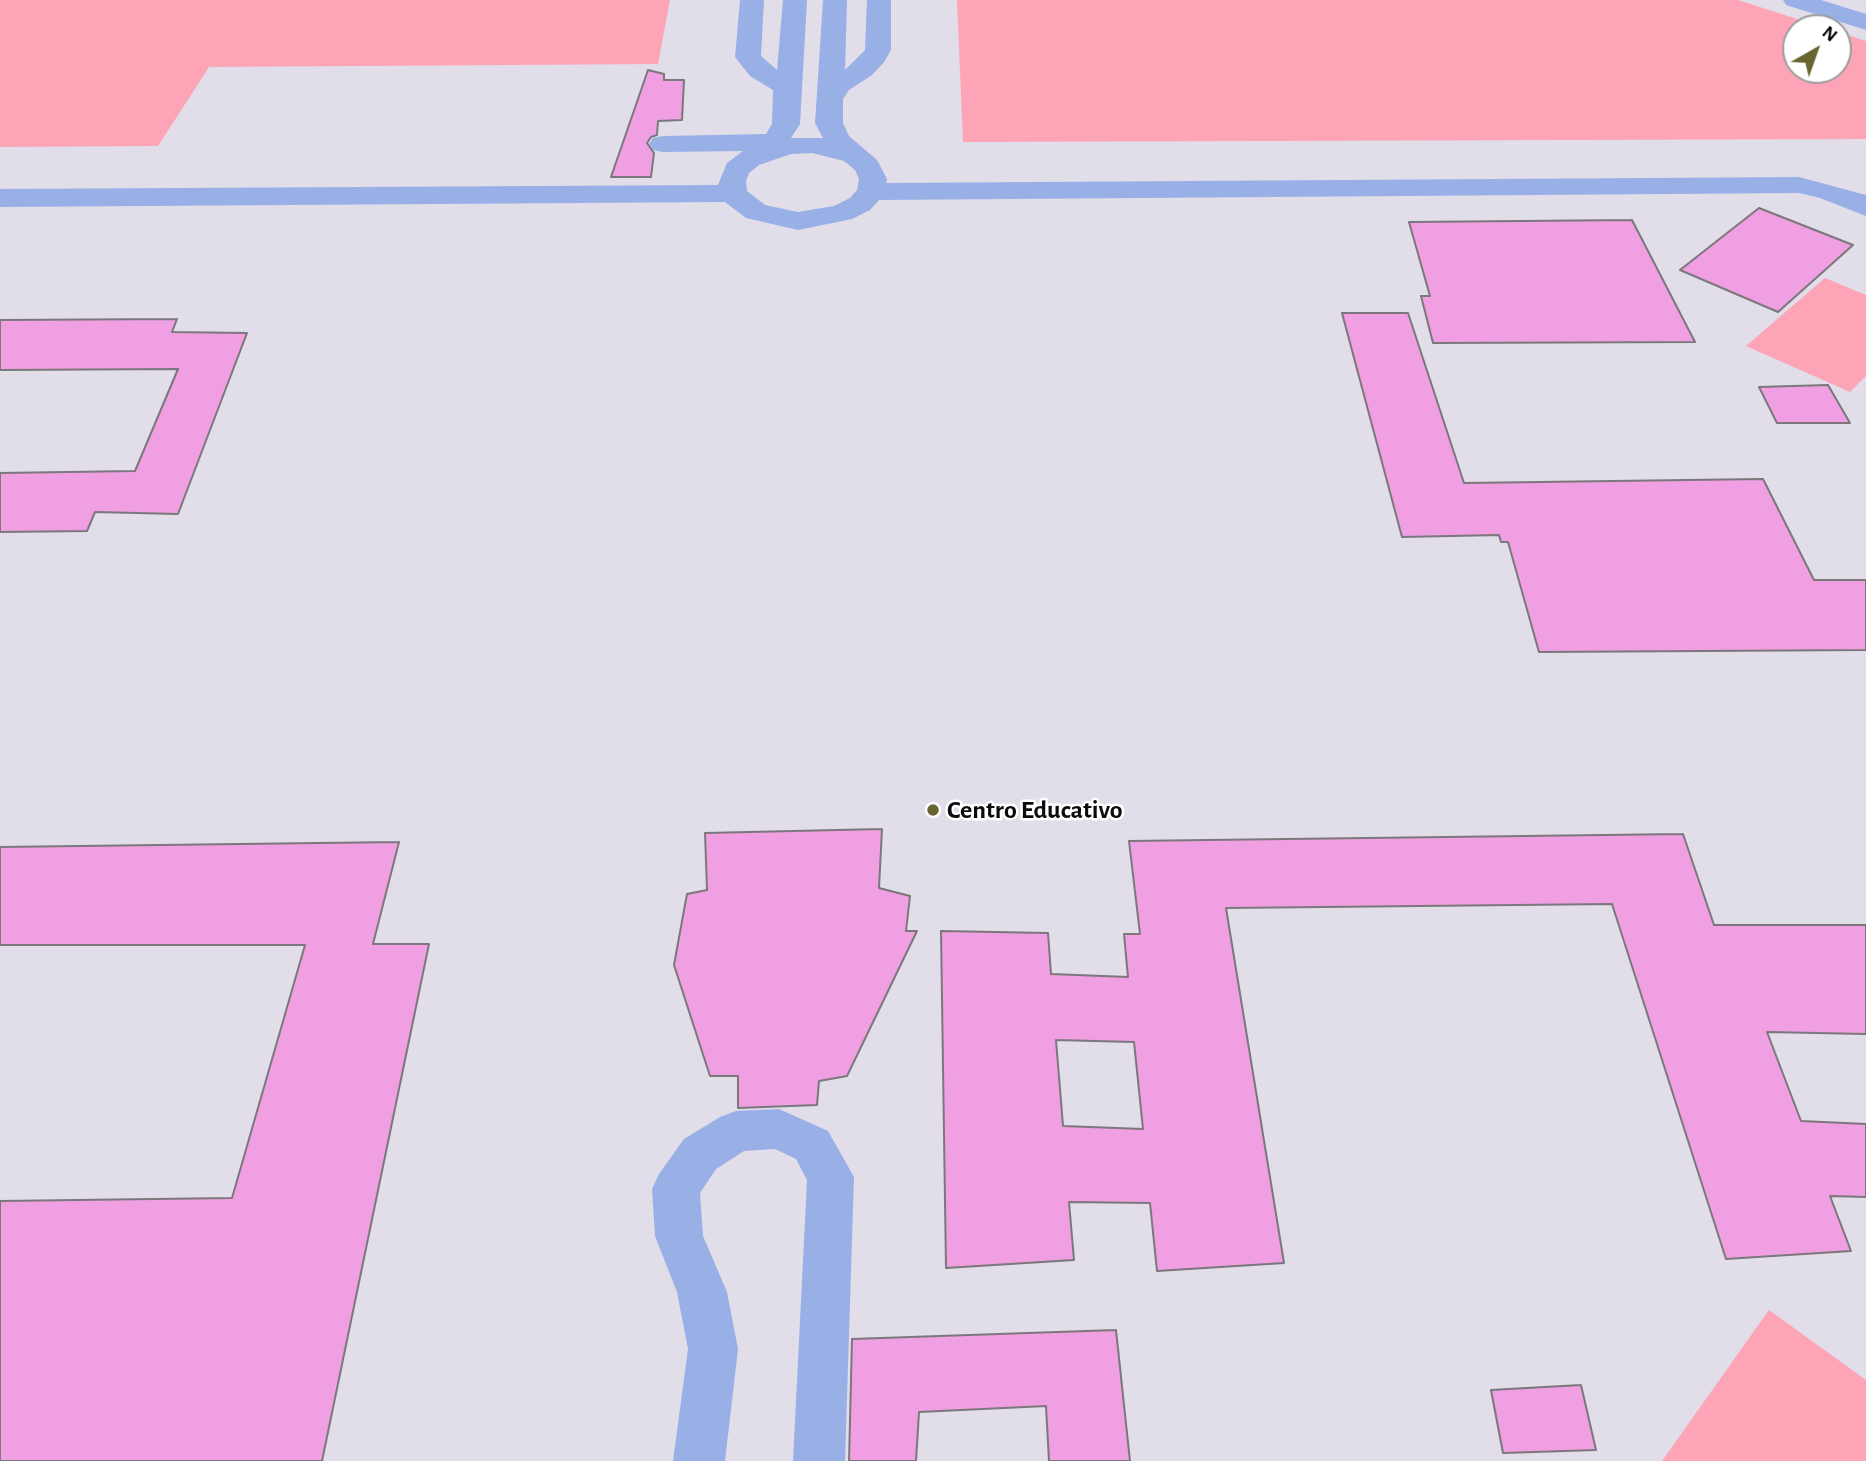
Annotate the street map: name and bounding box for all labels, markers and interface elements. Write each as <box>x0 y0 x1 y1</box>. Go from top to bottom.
north arrow <box>1782 14 1852 84</box>
text: N <box>1818 23 1841 46</box>
place label: Centro Educativo <box>947 794 1123 826</box>
marker: Centro Educativo <box>925 802 941 818</box>

